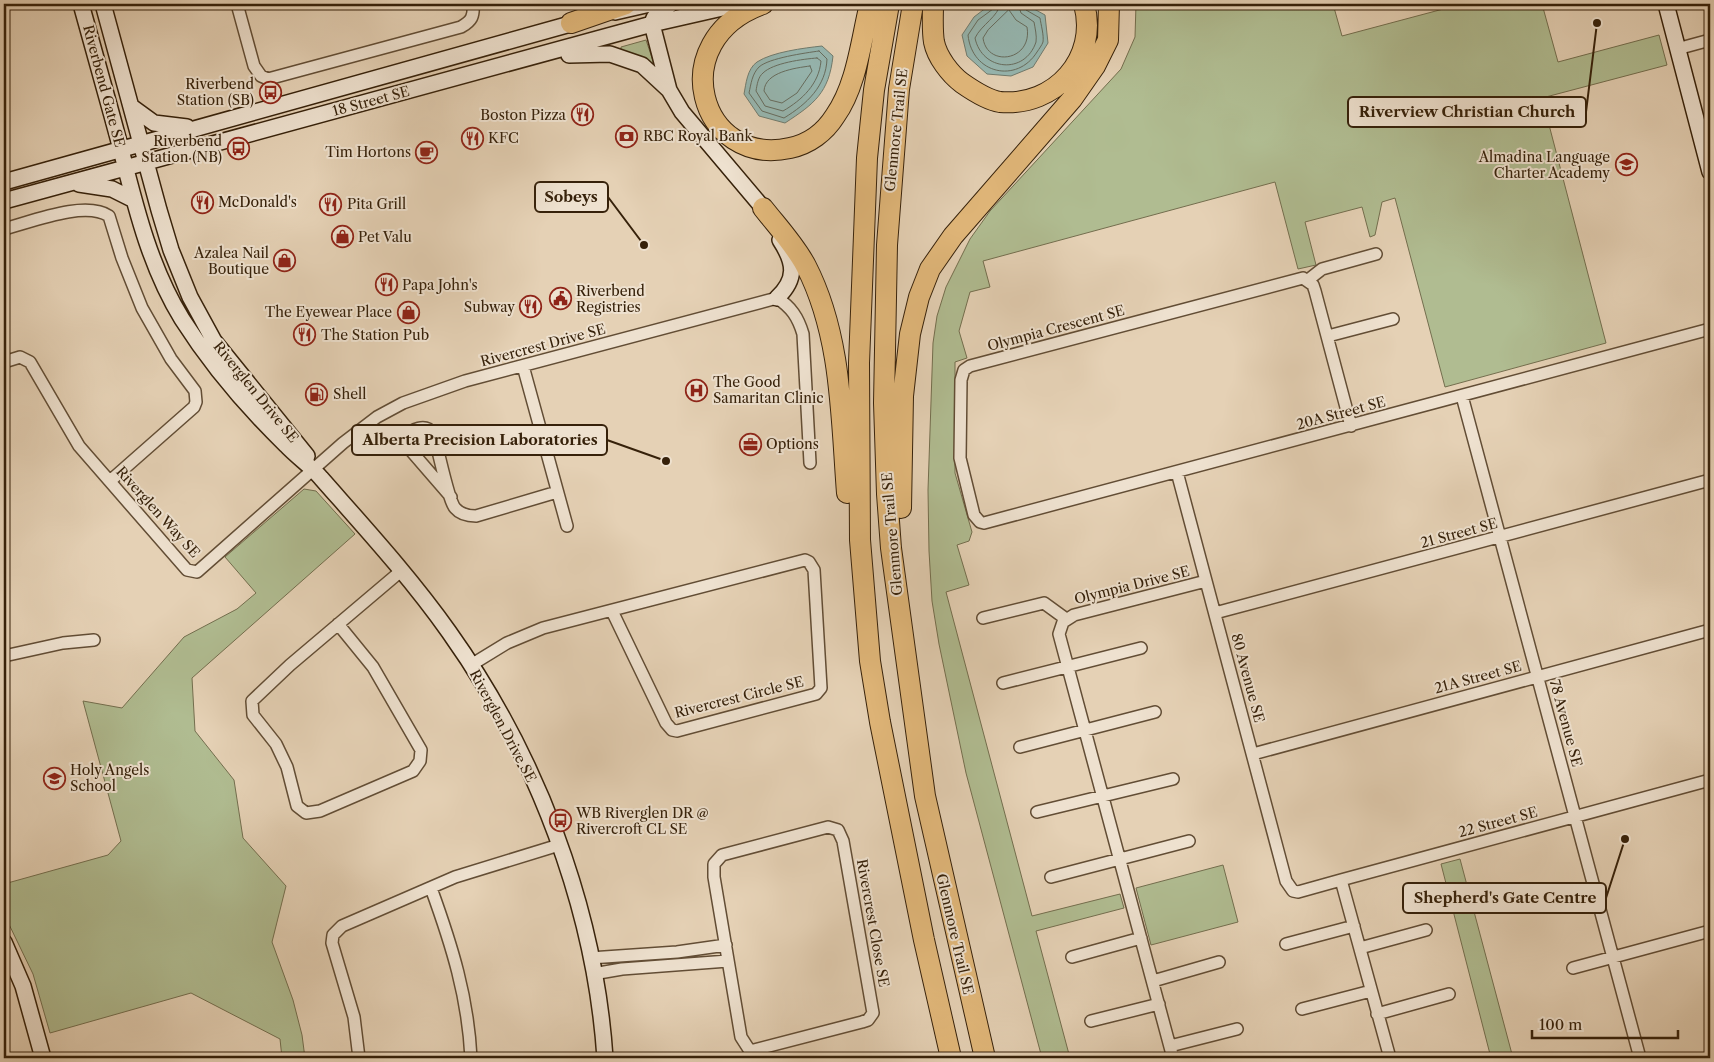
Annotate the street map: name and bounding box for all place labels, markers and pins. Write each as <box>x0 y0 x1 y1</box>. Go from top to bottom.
place label: Riverbend Station (SB) <box>177 75 254 109</box>
bus stop icon: Riverbend Station (SB) <box>258 80 282 104</box>
callout: Riverview Christian Church <box>1348 97 1586 127</box>
restaurant icon: Boston Pizza <box>570 103 594 127</box>
place label: Boston Pizza <box>480 106 567 124</box>
bank icon: RBC Royal Bank <box>615 124 639 148</box>
restaurant icon: KFC <box>460 126 484 150</box>
place label: RBC Royal Bank <box>643 127 753 145</box>
place label: KFC <box>488 129 519 147</box>
place label: Riverbend Station (NB) <box>141 132 222 166</box>
bus stop icon: Riverbend Station (NB) <box>226 137 250 161</box>
cafe icon: Tim Hortons <box>415 140 439 164</box>
place label: Tim Hortons <box>325 143 411 161</box>
place label: Almadina Language Charter Academy <box>1478 148 1610 182</box>
school or university icon: Almadina Language Charter Academy <box>1614 153 1638 177</box>
callout: Sobeys <box>535 182 608 212</box>
restaurant icon: McDonald's <box>190 190 214 214</box>
restaurant icon: Pita Grill <box>319 192 343 216</box>
place label: McDonald's <box>218 193 297 211</box>
place label: Pita Grill <box>347 195 406 213</box>
shop icon: Pet Valu <box>330 225 354 249</box>
place label: Pet Valu <box>358 228 412 246</box>
place label: Azalea Nail Boutique <box>193 244 269 278</box>
shop icon: Azalea Nail Boutique <box>273 249 297 273</box>
restaurant icon: Papa John's <box>374 273 398 297</box>
place label: Papa John's <box>402 276 478 294</box>
place label: Riverbend Registries <box>576 282 645 316</box>
public building icon: Riverbend Registries <box>548 287 572 311</box>
restaurant icon: Subway <box>519 295 543 319</box>
place label: Subway <box>464 298 515 316</box>
shop icon: The Eyewear Place <box>396 300 420 324</box>
place label: The Eyewear Place <box>265 303 392 321</box>
restaurant icon: The Station Pub <box>293 323 317 347</box>
place label: The Station Pub <box>321 326 429 344</box>
place label: The Good Samaritan Clinic <box>713 373 824 407</box>
hospital icon: The Good Samaritan Clinic <box>685 378 709 402</box>
fuel station icon: Shell <box>305 382 329 406</box>
place label: Shell <box>333 385 366 403</box>
callout: Alberta Precision Laboratories <box>352 425 607 455</box>
office icon: Options <box>738 432 762 456</box>
place label: Options <box>766 435 819 453</box>
place label: Holy Angels School <box>70 761 149 795</box>
school or university icon: Holy Angels School <box>42 766 66 790</box>
place label: WB Riverglen DR @ Rivercroft CL SE <box>575 804 709 838</box>
bus stop icon: WB Riverglen DR @ Rivercroft CL SE <box>548 809 572 833</box>
callout: Shepherd's Gate Centre <box>1403 883 1606 913</box>

